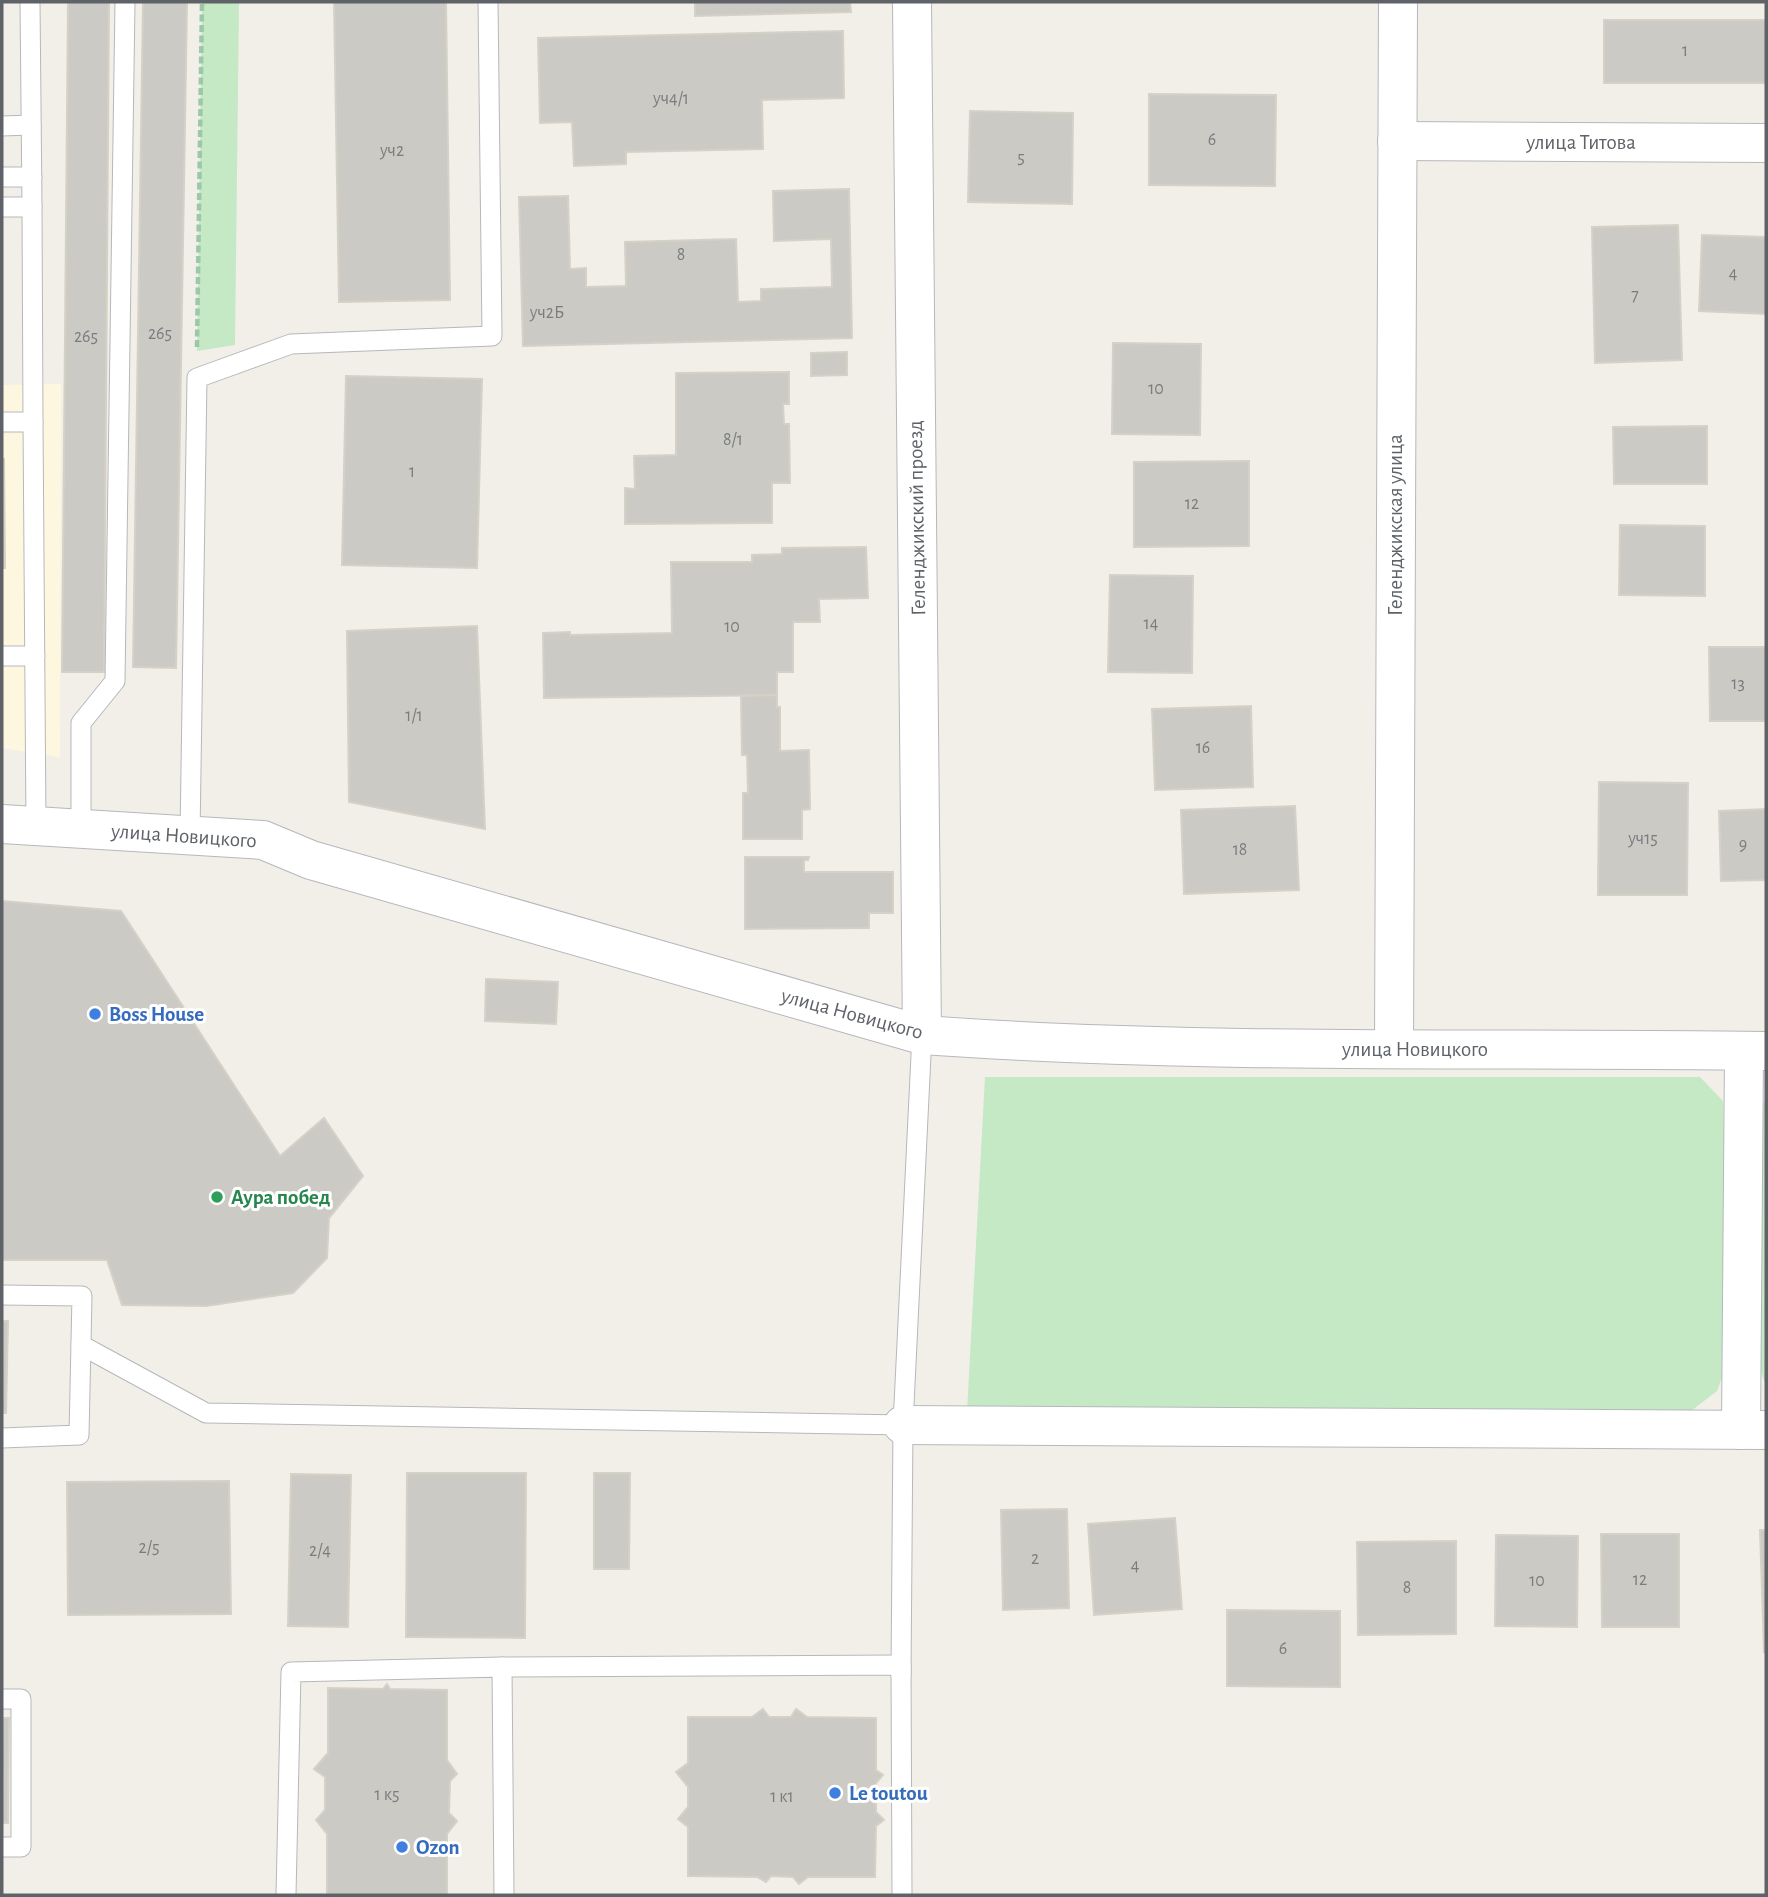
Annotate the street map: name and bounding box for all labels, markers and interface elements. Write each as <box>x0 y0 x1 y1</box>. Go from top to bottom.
house number: 1 <box>1682 42 1688 60</box>
house number: уч4/1 <box>652 90 689 108</box>
house number: 6 <box>1208 131 1216 149</box>
street label: улица Титова <box>1525 132 1636 153</box>
house number: уч2 <box>379 142 404 160</box>
house number: 5 <box>1017 149 1025 167</box>
house number: 8 <box>677 246 685 264</box>
house number: 4 <box>1729 265 1738 283</box>
house number: 7 <box>1631 287 1639 305</box>
house number: уч2Б <box>529 304 564 322</box>
house number: 265 <box>148 325 172 343</box>
house number: 265 <box>74 328 98 346</box>
house number: 10 <box>1148 380 1164 398</box>
street label: Геленджикский проезд <box>905 420 929 616</box>
house number: 8/1 <box>723 431 743 449</box>
street label: Геленджикская улица <box>1385 434 1406 616</box>
house number: 1 <box>409 463 415 481</box>
house number: 12 <box>1185 495 1199 513</box>
house number: 14 <box>1144 615 1159 633</box>
house number: 10 <box>724 618 740 636</box>
house number: 13 <box>1731 675 1745 693</box>
house number: 1/1 <box>405 707 423 725</box>
house number: 16 <box>1196 739 1210 757</box>
street label: улица Новицкого <box>110 820 257 852</box>
house number: уч15 <box>1627 830 1658 848</box>
house number: 9 <box>1739 836 1747 854</box>
house number: 18 <box>1233 841 1247 859</box>
street label: улица Новицкого <box>778 985 925 1043</box>
place label: Boss House <box>109 1004 204 1025</box>
marker: Boss House <box>87 1006 103 1022</box>
street label: улица Новицкого <box>1341 1039 1488 1060</box>
place label: Аура побед <box>231 1187 330 1208</box>
marker: Аура побед <box>209 1189 225 1205</box>
house number: 2/5 <box>139 1539 159 1557</box>
house number: 2/4 <box>309 1542 331 1560</box>
house number: 2 <box>1031 1550 1039 1568</box>
house number: 4 <box>1131 1557 1140 1575</box>
house number: 12 <box>1633 1571 1647 1589</box>
house number: 10 <box>1529 1572 1545 1590</box>
house number: 8 <box>1403 1579 1411 1597</box>
house number: 6 <box>1279 1640 1287 1658</box>
place label: Le toutou <box>849 1783 928 1804</box>
marker: Le toutou <box>827 1785 843 1801</box>
house number: 1 к5 <box>375 1786 399 1804</box>
house number: 1 к1 <box>770 1788 794 1806</box>
place label: Ozon <box>416 1837 460 1858</box>
marker: Ozon <box>394 1839 410 1855</box>

